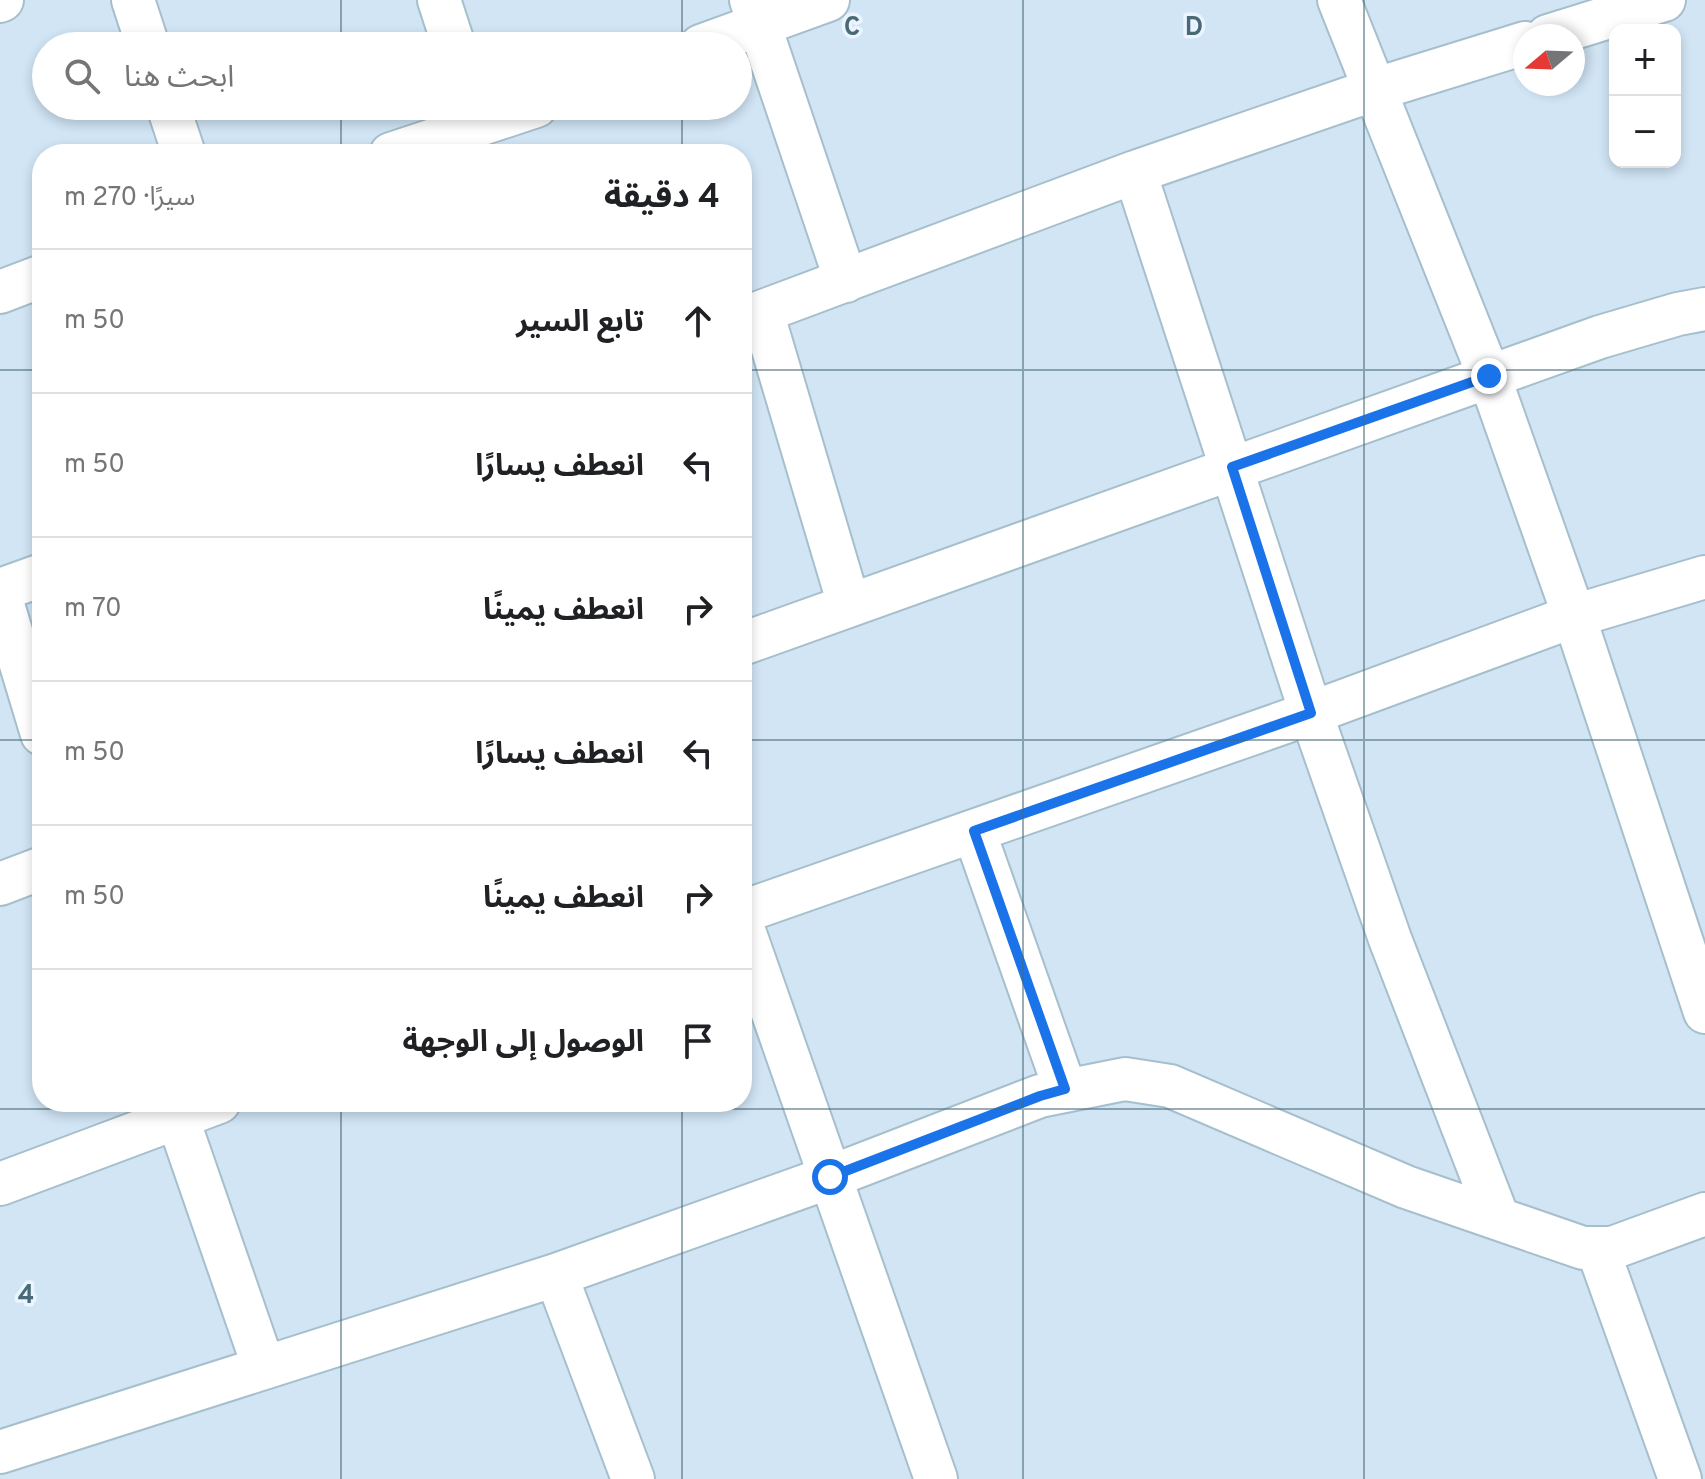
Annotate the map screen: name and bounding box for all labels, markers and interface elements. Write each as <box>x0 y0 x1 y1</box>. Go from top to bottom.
text: C <box>844 12 860 45</box>
text: D <box>1185 12 1203 45</box>
north arrow <box>1513 24 1585 96</box>
map controls <box>1609 24 1681 168</box>
button: + <box>1609 24 1681 96</box>
search box <box>32 32 752 120</box>
icon: search <box>60 54 104 98</box>
text: ابحث هنا <box>124 60 234 97</box>
button: − <box>1609 96 1681 168</box>
text: 4 دقيقة <box>604 177 720 220</box>
text: سيرًا · 270 m <box>64 182 195 215</box>
icon: ahead <box>676 299 720 343</box>
text: 50 m <box>64 305 125 338</box>
text: تابع السير <box>516 305 644 342</box>
route end <box>1471 358 1507 394</box>
icon: left <box>676 443 720 487</box>
text: 50 m <box>64 449 125 482</box>
text: انعطف يسارًا <box>475 449 644 486</box>
icon: right <box>676 587 720 631</box>
text: 70 m <box>64 593 122 626</box>
text: انعطف يمينًا <box>483 593 644 630</box>
icon: left <box>676 731 720 775</box>
text: 50 m <box>64 737 125 770</box>
text: انعطف يسارًا <box>475 737 644 774</box>
icon: right <box>676 875 720 919</box>
text: 50 m <box>64 881 125 914</box>
text: انعطف يمينًا <box>483 881 644 918</box>
icon: arrive <box>676 1019 720 1063</box>
text: الوصول إلى الوجهة <box>402 1025 644 1062</box>
route start <box>812 1159 848 1195</box>
text: 4 <box>18 1280 34 1313</box>

